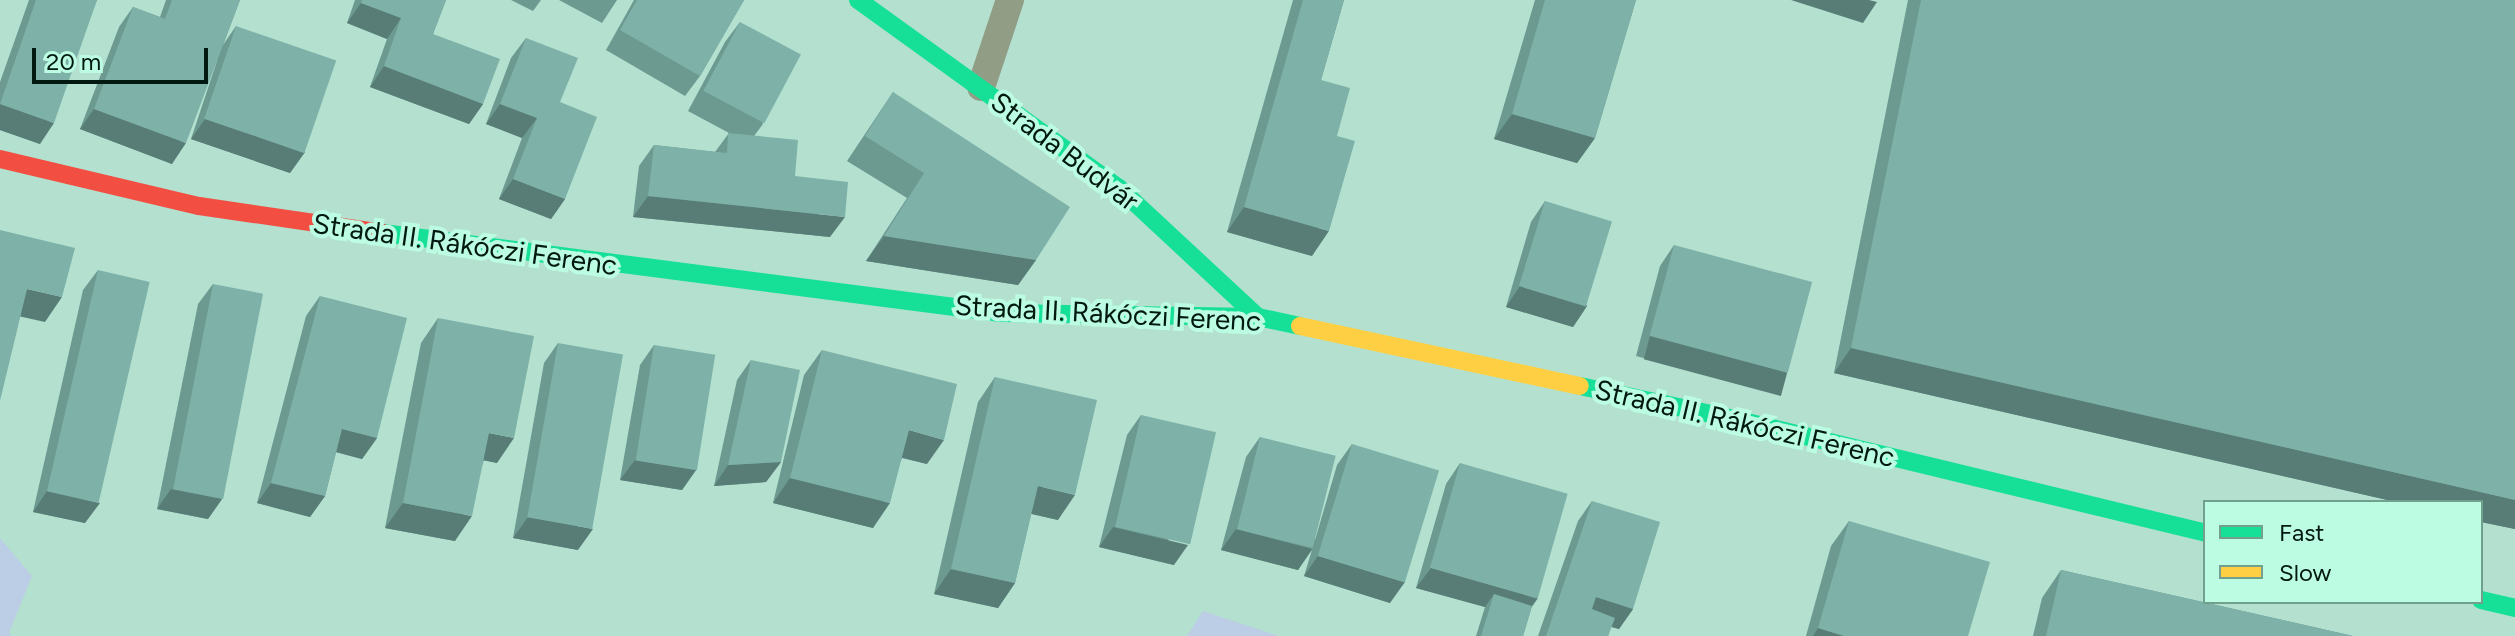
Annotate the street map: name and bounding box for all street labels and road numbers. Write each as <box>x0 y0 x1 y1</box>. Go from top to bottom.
street label: Strada Budvár <box>985 85 1145 217</box>
street label: Strada II. Rákóczi Ferenc <box>311 206 619 282</box>
street label: Strada II. Rákóczi Ferenc <box>954 288 1262 338</box>
street label: Strada II. Rákóczi Ferenc <box>1592 372 1898 474</box>

